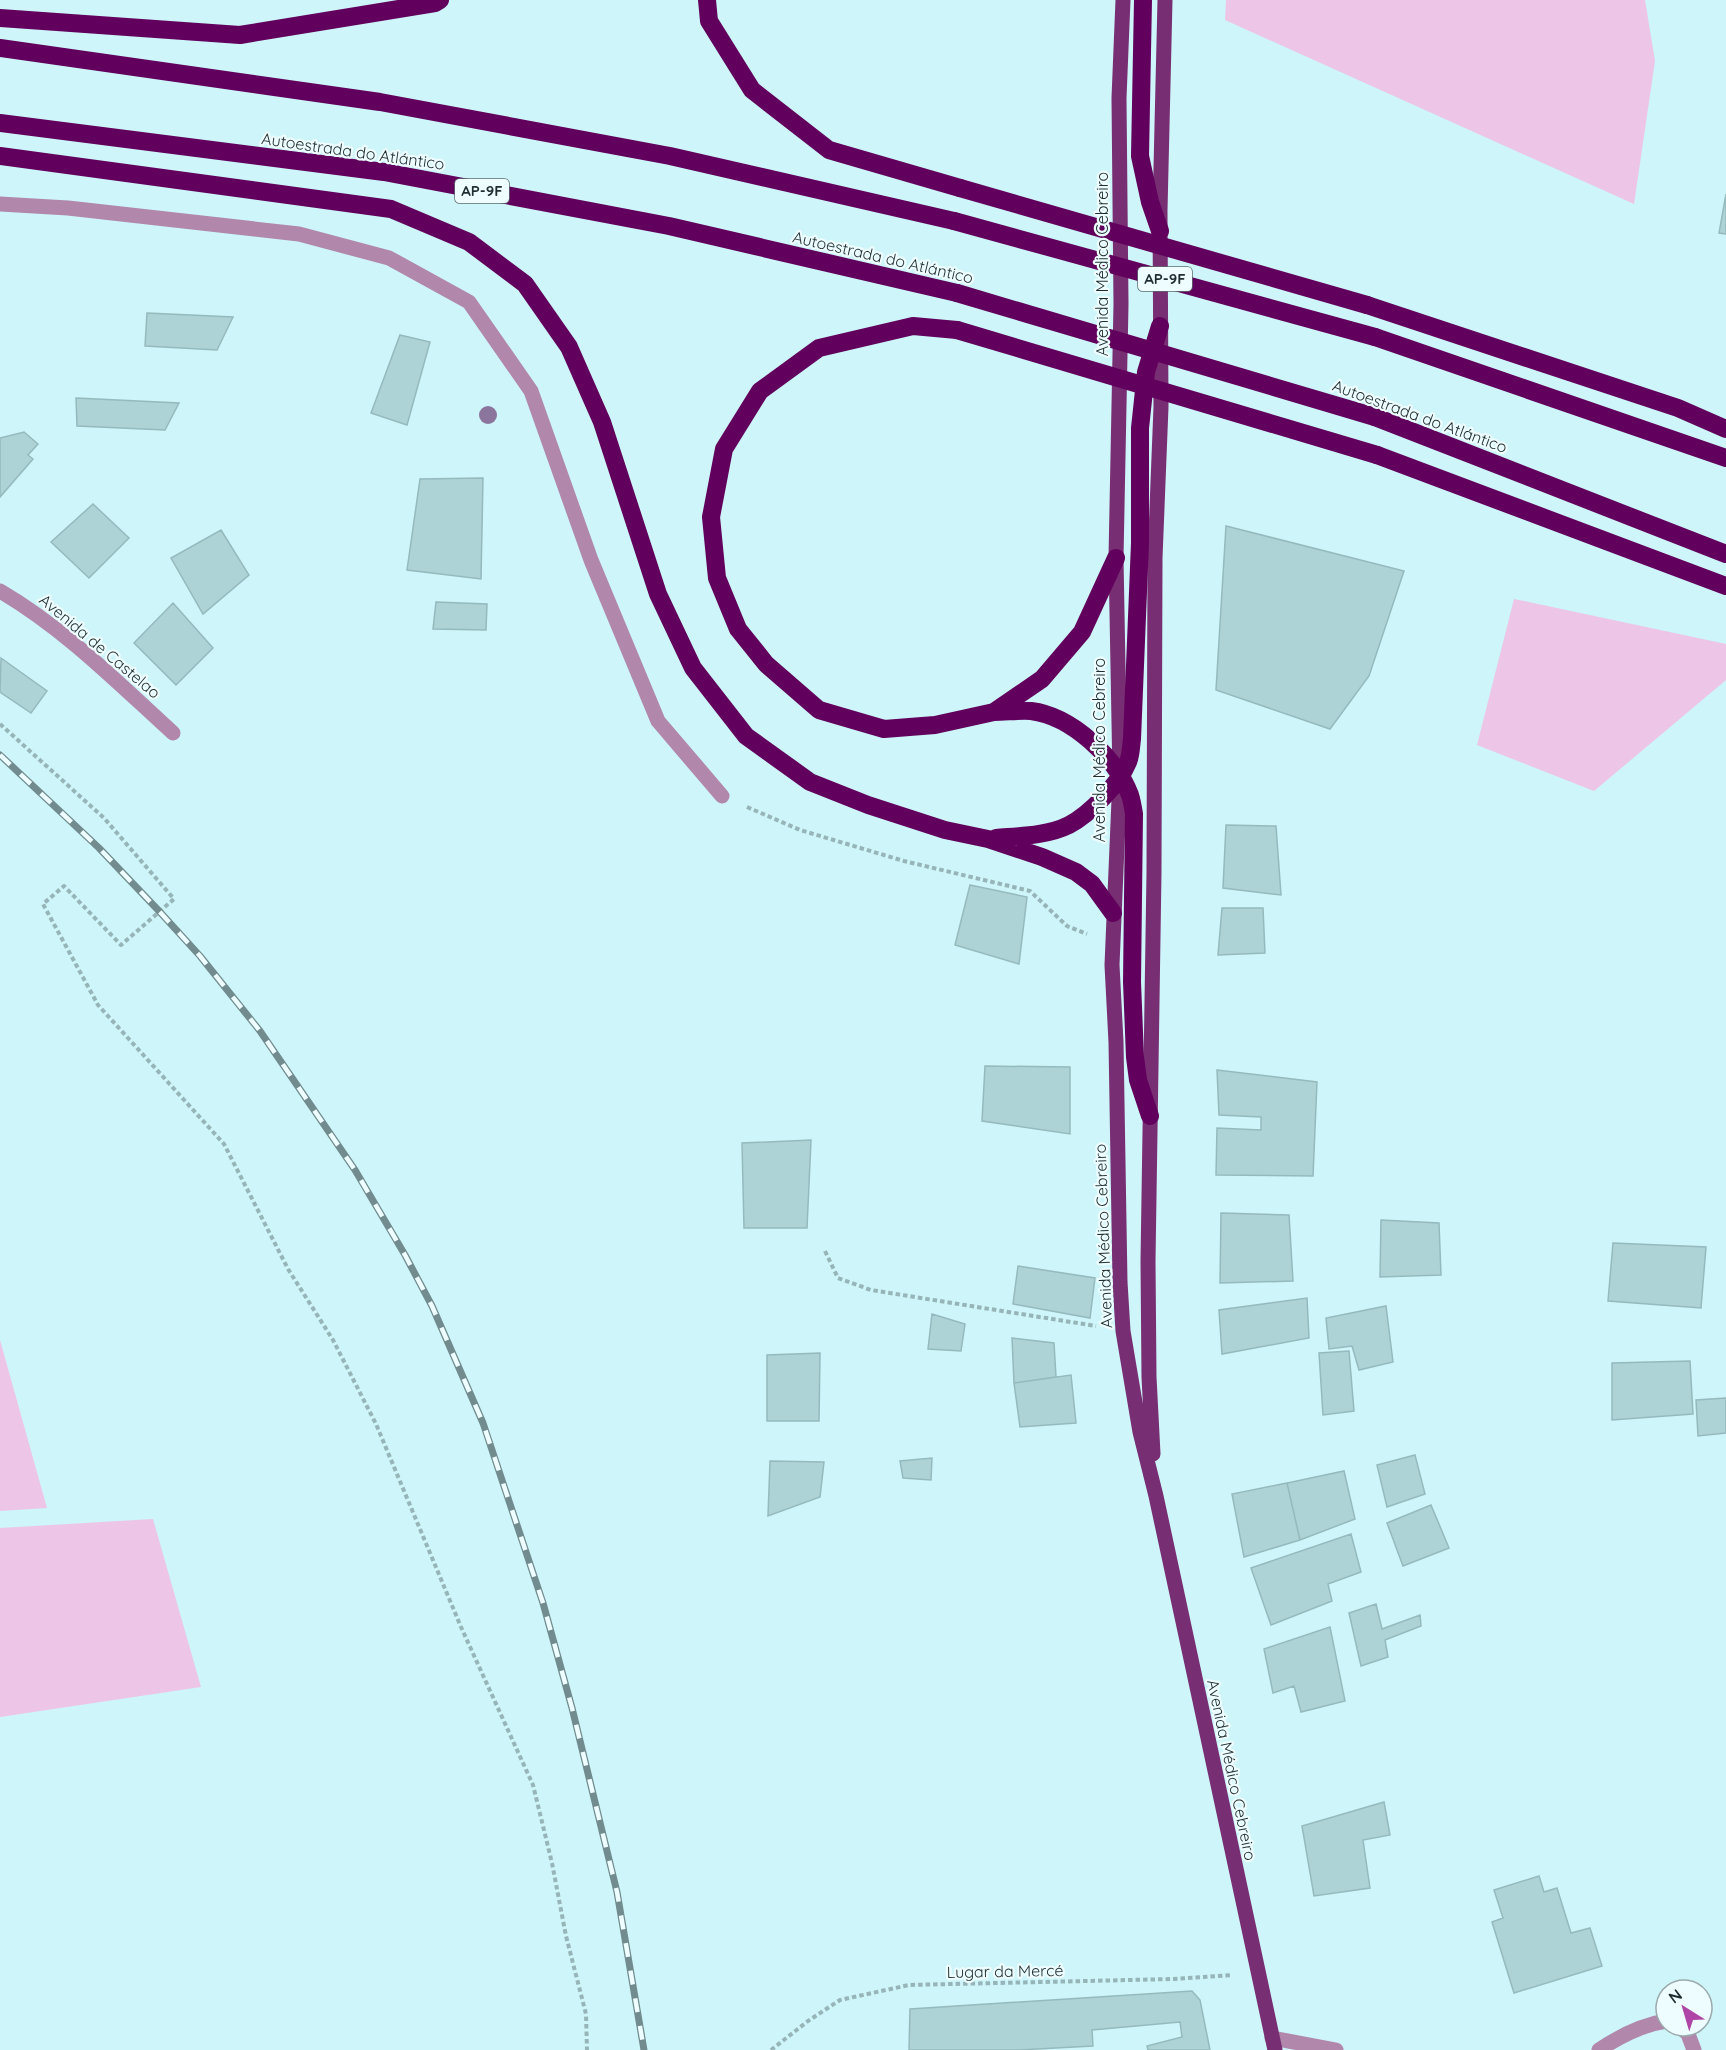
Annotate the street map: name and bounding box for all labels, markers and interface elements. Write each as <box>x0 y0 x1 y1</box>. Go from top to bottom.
street label: Autoestrada do Atlántico <box>260 128 446 174</box>
street label: Avenida Médico Cebreiro <box>1092 172 1112 356</box>
road number: AP-9F <box>455 179 509 203</box>
street label: Autoestrada do Atlántico <box>791 226 975 288</box>
road number: AP-9F <box>1138 267 1192 291</box>
street label: Autoestrada do Atlántico <box>1330 375 1510 457</box>
street label: Avenida de Castelao <box>35 590 165 702</box>
street label: Avenida Médico Cebreiro <box>1089 658 1109 842</box>
street label: Avenida Médico Cebreiro <box>1090 1144 1116 1328</box>
street label: Avenida Médico Cebreiro <box>1203 1678 1261 1862</box>
street label: Lugar da Mercé <box>946 1960 1064 1982</box>
north arrow <box>1654 1978 1714 2038</box>
text: N <box>1664 1984 1686 2008</box>

